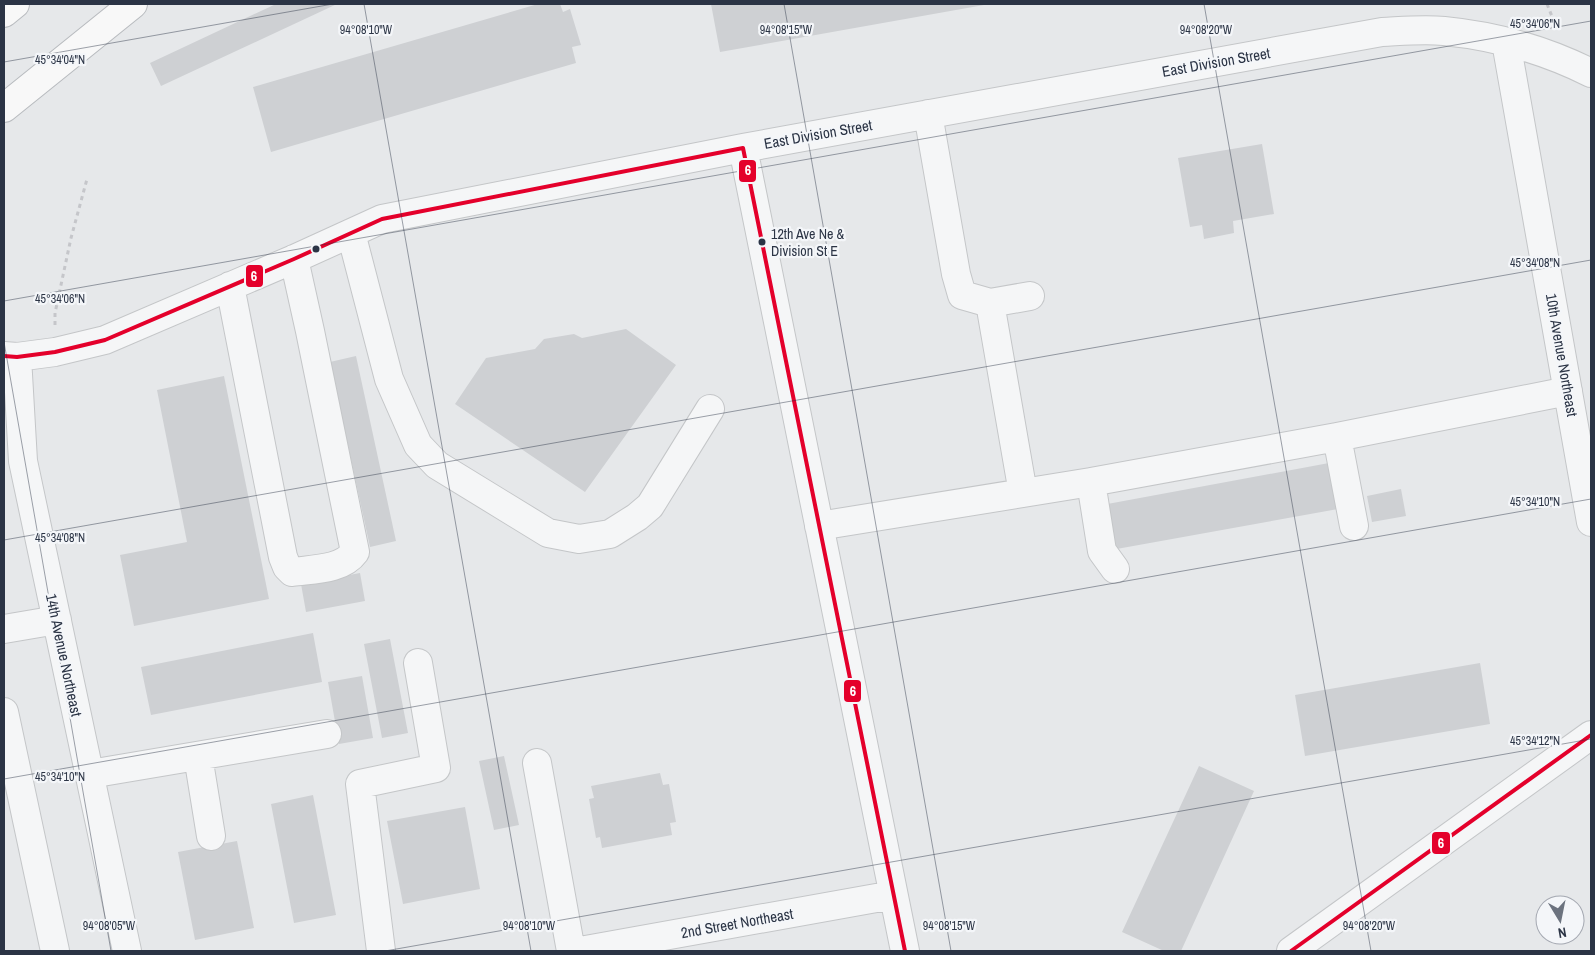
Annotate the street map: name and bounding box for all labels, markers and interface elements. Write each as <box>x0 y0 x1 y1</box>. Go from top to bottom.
text: 45°34'06"N <box>1510 16 1560 32</box>
text: 94°08'10"W <box>340 22 393 38</box>
text: 94°08'15"W <box>760 22 813 38</box>
text: 94°08'20"W <box>1180 22 1233 38</box>
street label: East Division Street <box>1160 42 1272 82</box>
text: 45°34'04"N <box>35 52 85 68</box>
street label: East Division Street <box>762 114 874 154</box>
line badge: 6 <box>738 159 757 183</box>
text: 6 <box>745 161 751 179</box>
place label: 12th Ave Ne & Division St E <box>771 225 845 260</box>
marker: 12th Ave Ne & Division St E <box>757 237 767 247</box>
unlabelled marker <box>311 244 321 254</box>
text: 45°34'08"N <box>1510 255 1560 271</box>
line badge: 6 <box>245 264 264 288</box>
text: 6 <box>251 267 257 285</box>
text: 45°34'06"N <box>35 291 85 307</box>
street label: 10th Avenue Northeast <box>1541 292 1583 419</box>
text: 45°34'10"N <box>1510 494 1560 510</box>
text: 45°34'08"N <box>35 530 85 546</box>
street label: 14th Avenue Northeast <box>41 592 87 719</box>
line badge: 6 <box>843 679 862 703</box>
text: 6 <box>850 682 856 700</box>
text: 45°34'12"N <box>1510 733 1560 749</box>
text: 45°34'10"N <box>35 769 85 785</box>
line badge: 6 <box>1431 831 1451 855</box>
text: 6 <box>1438 834 1444 852</box>
north arrow <box>1535 895 1585 945</box>
street label: 2nd Street Northeast <box>679 903 795 943</box>
text: 94°08'05"W <box>83 918 136 934</box>
text: 94°08'10"W <box>503 918 556 934</box>
text: 94°08'15"W <box>923 918 976 934</box>
text: 94°08'20"W <box>1343 918 1396 934</box>
text: N <box>1557 923 1568 942</box>

